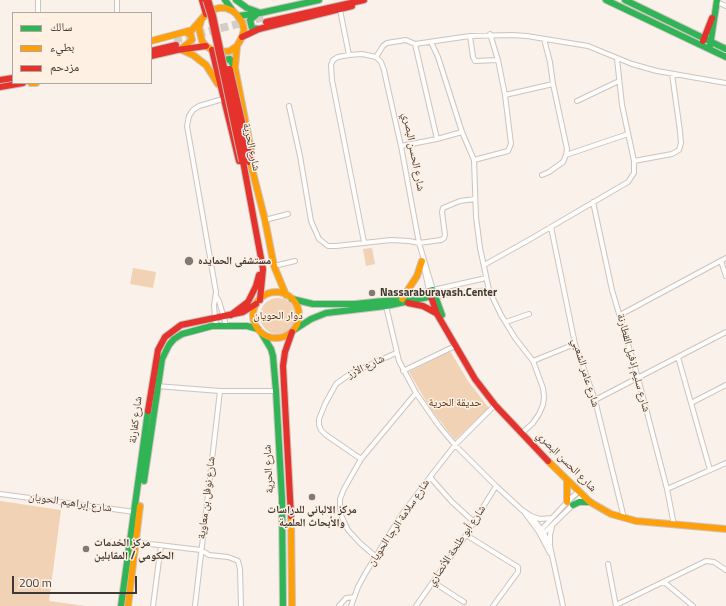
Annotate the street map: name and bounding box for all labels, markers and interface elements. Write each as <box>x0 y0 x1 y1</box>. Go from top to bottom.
legend <box>12 12 152 84</box>
text: سالك <box>50 17 72 36</box>
text: بطيء <box>50 37 74 56</box>
text: مزدحم <box>50 57 79 76</box>
street label: شارع الحسن البصري <box>399 112 427 192</box>
street label: شارع الحرية <box>239 122 263 172</box>
place label: مستشفى الحمايده <box>198 254 271 268</box>
marker: مستشفى الحمايده <box>183 255 195 267</box>
place label: Nassaraburayash.Center <box>380 286 497 300</box>
marker: Nassaraburayash.Center <box>367 288 377 298</box>
park label: دوار الحويان <box>253 309 303 323</box>
street label: شارع سليم إذفيل القطارنة <box>614 312 652 414</box>
street label: شارع عامر الشعبي <box>568 337 602 409</box>
street label: شارع الأرز <box>345 352 387 382</box>
street label: شارع كفارنة <box>127 396 145 444</box>
park label: حديقة الحرية <box>428 396 482 410</box>
street label: شارع الحسن البصري <box>533 429 599 495</box>
street label: شارع الحرية <box>261 444 277 494</box>
street label: شارع نوفل بن معاوية <box>195 456 219 540</box>
street label: شارع سلامة الرجا الحويان <box>365 477 433 569</box>
street label: شارع إبراهيم الحويان <box>27 491 113 515</box>
marker: مركز الالباني للدراسات والأبحاث العلمية <box>307 492 317 502</box>
place label: مركز الالباني للدراسات والأبحاث العلمية <box>267 503 357 529</box>
street label: شارع أبو طلحة الأنصاري <box>425 503 489 589</box>
place label: مركز الخدمات الحكومي / المقابلين <box>94 536 174 562</box>
marker: مركز الخدمات الحكومي / المقابلين <box>81 544 91 554</box>
scale bar <box>14 568 139 594</box>
text: 200 m <box>19 573 52 592</box>

